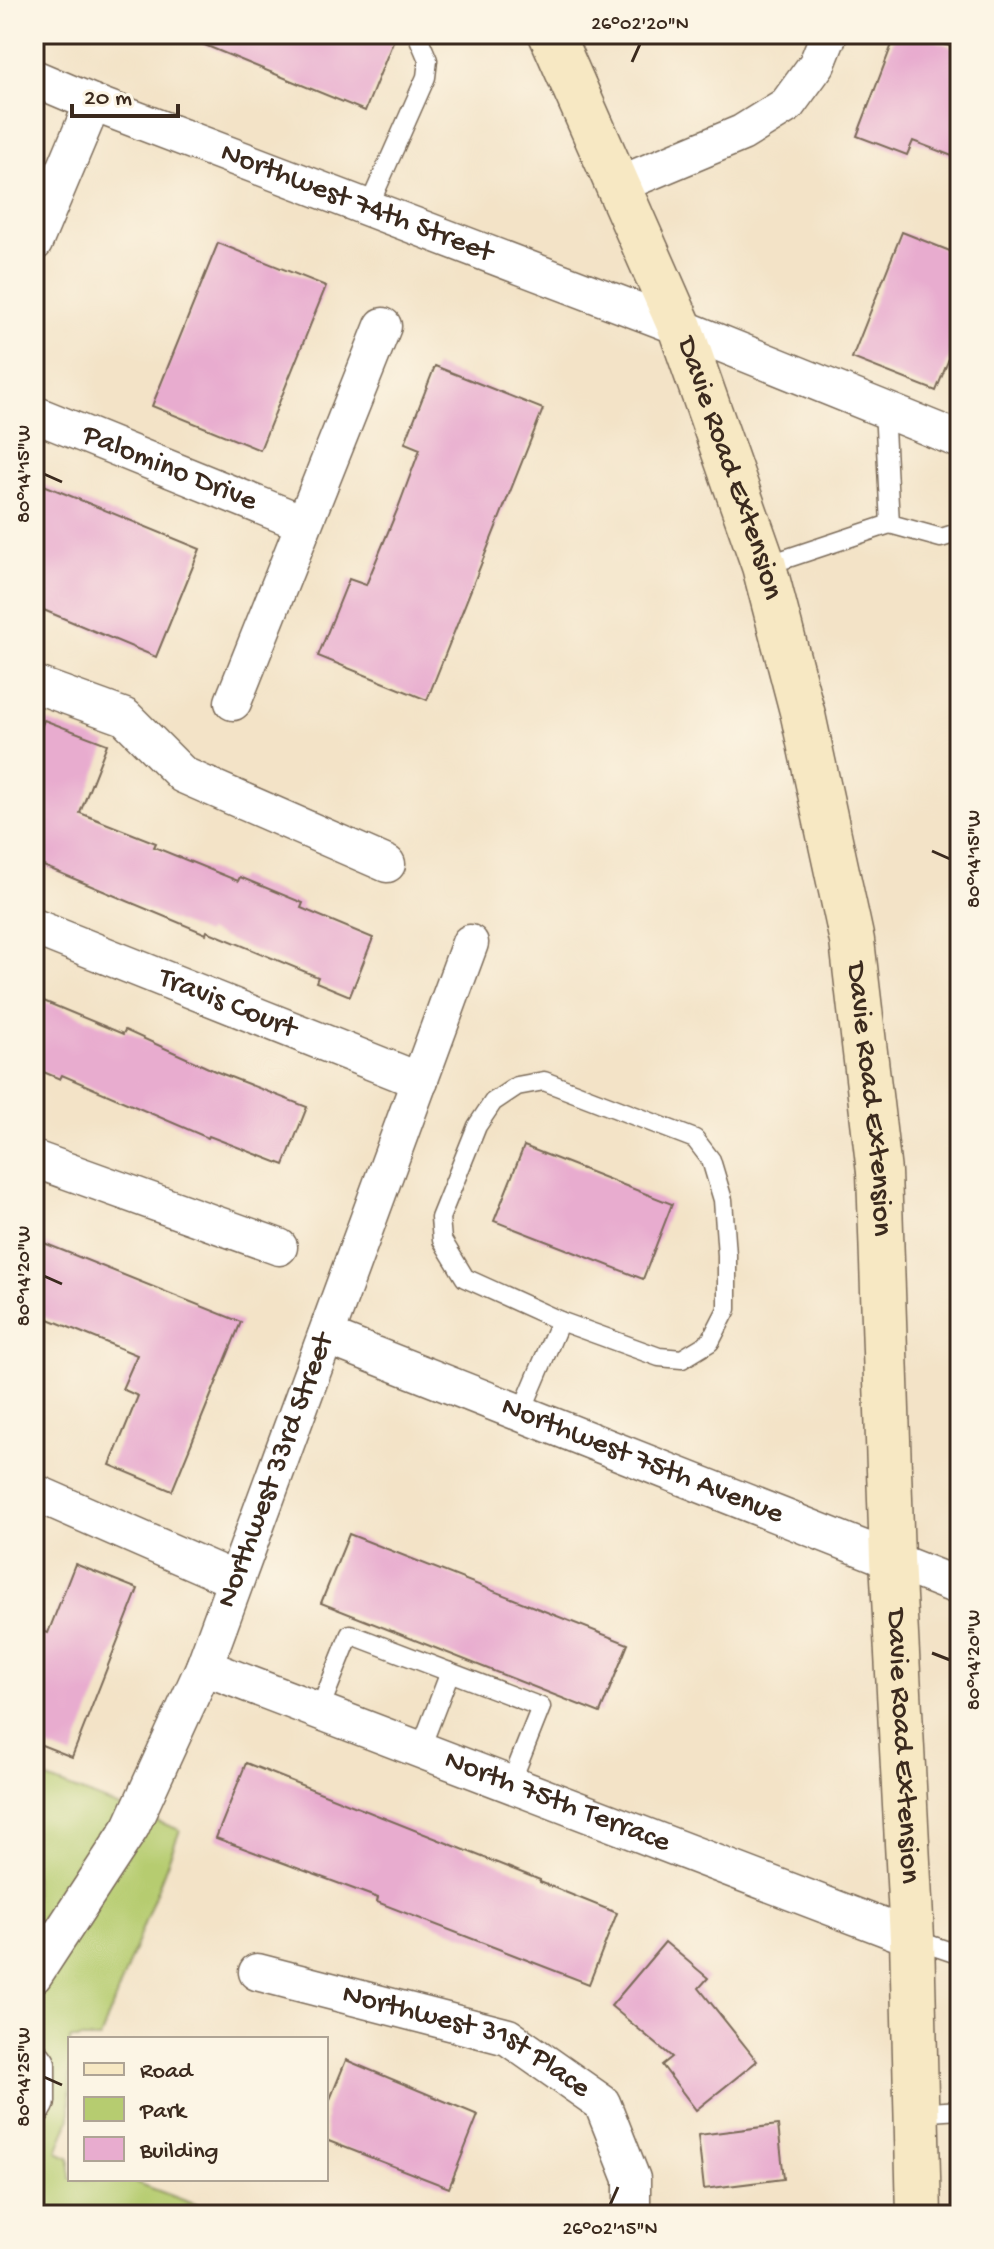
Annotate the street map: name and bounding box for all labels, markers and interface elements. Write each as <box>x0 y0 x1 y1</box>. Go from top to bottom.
text: 26°02'20"N <box>591 14 689 37</box>
scale bar <box>72 68 178 118</box>
text: 20 m <box>84 85 132 114</box>
street label: Northwest 74th Street <box>215 136 500 272</box>
street label: Davie Road Extension <box>667 331 790 603</box>
street label: Palomino Drive <box>76 417 262 520</box>
text: 80°14'15"W <box>14 425 37 523</box>
text: 80°14'15"W <box>964 810 987 908</box>
street label: Davie Road Extension <box>837 959 899 1237</box>
street label: Travis Court <box>151 960 304 1048</box>
text: 80°14'20"W <box>14 1226 37 1326</box>
street label: Northwest 33rd Street <box>210 1326 343 1613</box>
street label: Northwest 75th Avenue <box>496 1390 789 1533</box>
street label: Davie Road Extension <box>877 1606 927 1884</box>
text: 80°14'20"W <box>964 1610 987 1710</box>
street label: North 75th Terrace <box>439 1743 675 1861</box>
street label: Northwest 31st Place <box>338 1977 597 2107</box>
text: 80°14'25"W <box>14 2027 37 2127</box>
legend <box>68 2037 328 2181</box>
text: Road <box>140 2058 194 2087</box>
text: Park <box>139 2098 188 2127</box>
text: Building <box>139 2138 218 2167</box>
text: 26°02'15"N <box>562 2219 658 2242</box>

